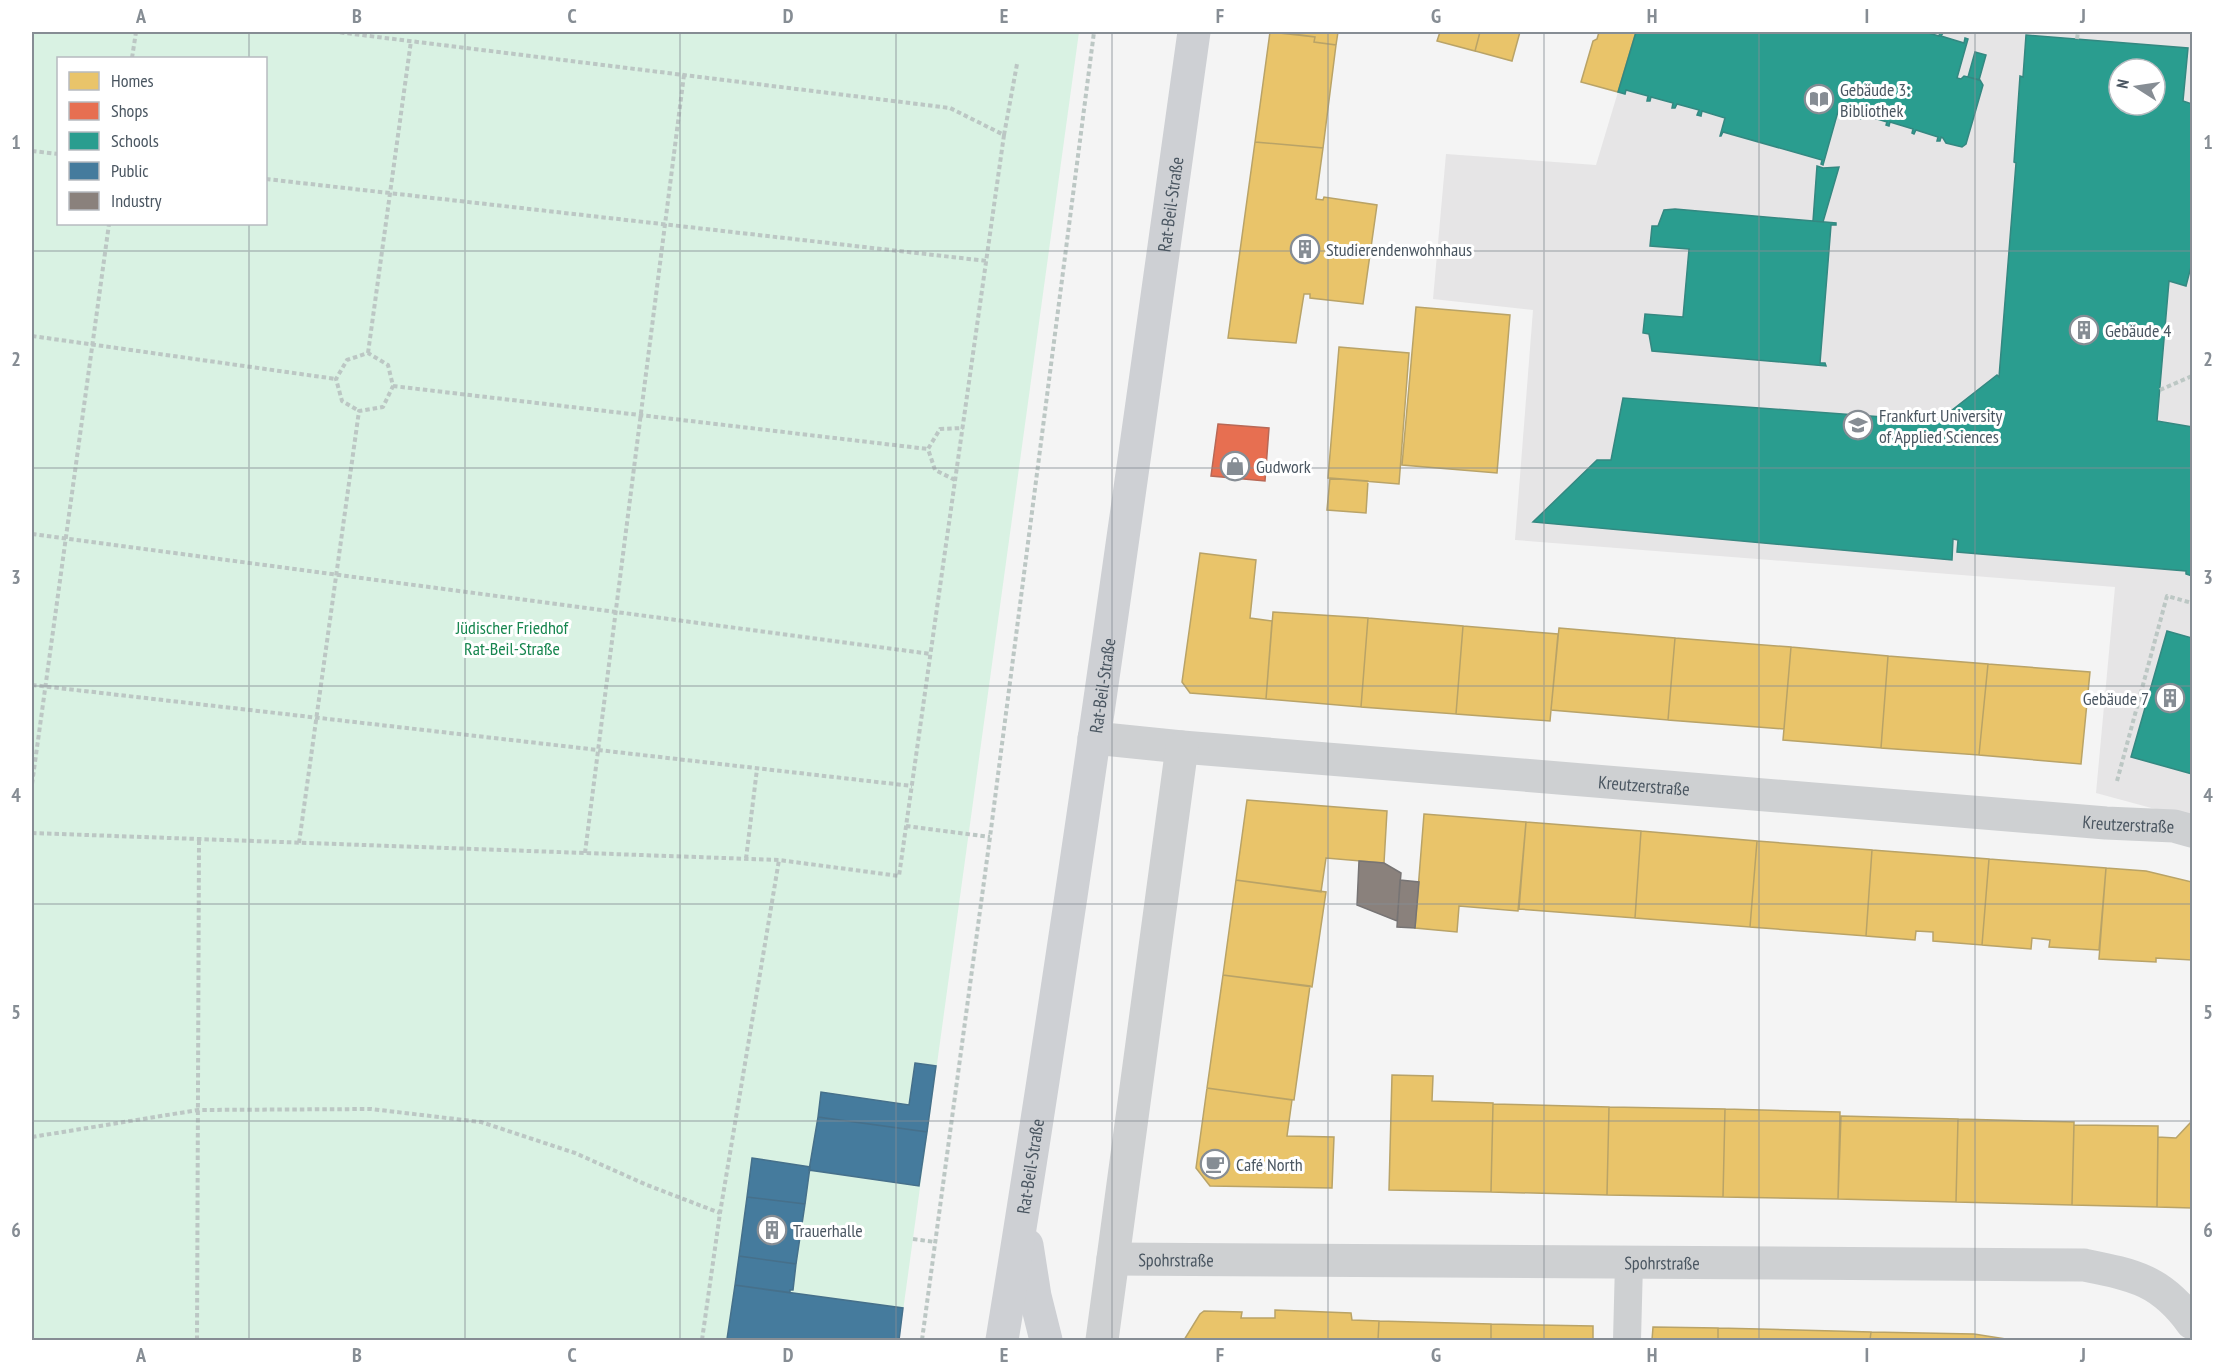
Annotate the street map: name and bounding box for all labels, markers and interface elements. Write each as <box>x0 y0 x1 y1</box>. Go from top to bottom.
text: A <box>135 3 147 29</box>
text: B <box>352 3 362 29</box>
text: C <box>567 3 577 29</box>
text: D <box>783 3 794 29</box>
text: E <box>1000 3 1008 29</box>
text: F <box>1216 3 1224 29</box>
text: G <box>1431 3 1441 29</box>
text: H <box>1647 3 1657 29</box>
text: I <box>1865 3 1869 29</box>
text: J <box>2079 3 2086 29</box>
legend <box>57 57 267 225</box>
north arrow <box>2107 57 2167 117</box>
text: Homes <box>111 69 154 92</box>
place label: Gebäude 3: Bibliothek <box>1840 78 1910 122</box>
text: N <box>2112 78 2133 90</box>
library icon: Gebäude 3: Bibliothek <box>1803 83 1835 115</box>
text: Shops <box>111 99 148 122</box>
text: 1 <box>11 129 21 155</box>
text: Schools <box>111 129 159 152</box>
text: 1 <box>2203 129 2213 155</box>
street label: Rat-Beil-Straße <box>1152 155 1188 253</box>
text: Public <box>111 159 149 182</box>
text: Industry <box>111 189 162 212</box>
building icon: Studierendenwohnhaus <box>1289 233 1321 265</box>
place label: Studierendenwohnhaus <box>1326 238 1472 261</box>
building icon: Gebäude 4 <box>2068 314 2100 346</box>
place label: Gebäude 4 <box>2105 319 2171 342</box>
text: 2 <box>11 346 21 372</box>
text: 2 <box>2203 346 2213 372</box>
place label: Frankfurt University of Applied Sciences <box>1879 404 2002 448</box>
school or university icon: Frankfurt University of Applied Sciences <box>1842 409 1874 441</box>
shop icon: Gudwork <box>1219 450 1251 482</box>
place label: Gudwork <box>1256 455 1311 478</box>
text: 3 <box>11 564 21 590</box>
text: 3 <box>2203 564 2213 590</box>
park label: Jüdischer Friedhof Rat-Beil-Straße <box>455 616 569 660</box>
street label: Rat-Beil-Straße <box>1084 636 1120 735</box>
building icon: Gebäude 7 <box>2154 682 2186 714</box>
place label: Gebäude 7 <box>2083 687 2149 710</box>
street label: Kreutzerstraße <box>1597 770 1691 800</box>
text: 4 <box>11 782 21 808</box>
text: 4 <box>2203 782 2213 808</box>
street label: Kreutzerstraße <box>2082 810 2175 837</box>
text: 5 <box>11 999 21 1025</box>
text: 5 <box>2203 999 2213 1025</box>
street label: Rat-Beil-Straße <box>1011 1117 1049 1215</box>
cafe icon: Café North <box>1199 1148 1231 1180</box>
place label: Café North <box>1236 1153 1303 1176</box>
building icon: Trauerhalle <box>756 1214 788 1246</box>
text: 6 <box>11 1217 21 1243</box>
text: 6 <box>2203 1217 2213 1243</box>
place label: Trauerhalle <box>793 1219 863 1242</box>
street label: Spohrstraße <box>1138 1248 1214 1271</box>
street label: Spohrstraße <box>1624 1251 1700 1274</box>
text: A <box>135 1342 147 1368</box>
text: B <box>352 1342 362 1368</box>
text: C <box>567 1342 577 1368</box>
text: D <box>783 1342 794 1368</box>
text: E <box>1000 1342 1008 1368</box>
text: F <box>1216 1342 1224 1368</box>
text: G <box>1431 1342 1441 1368</box>
text: H <box>1647 1342 1657 1368</box>
text: I <box>1865 1342 1869 1368</box>
text: J <box>2079 1342 2086 1368</box>

